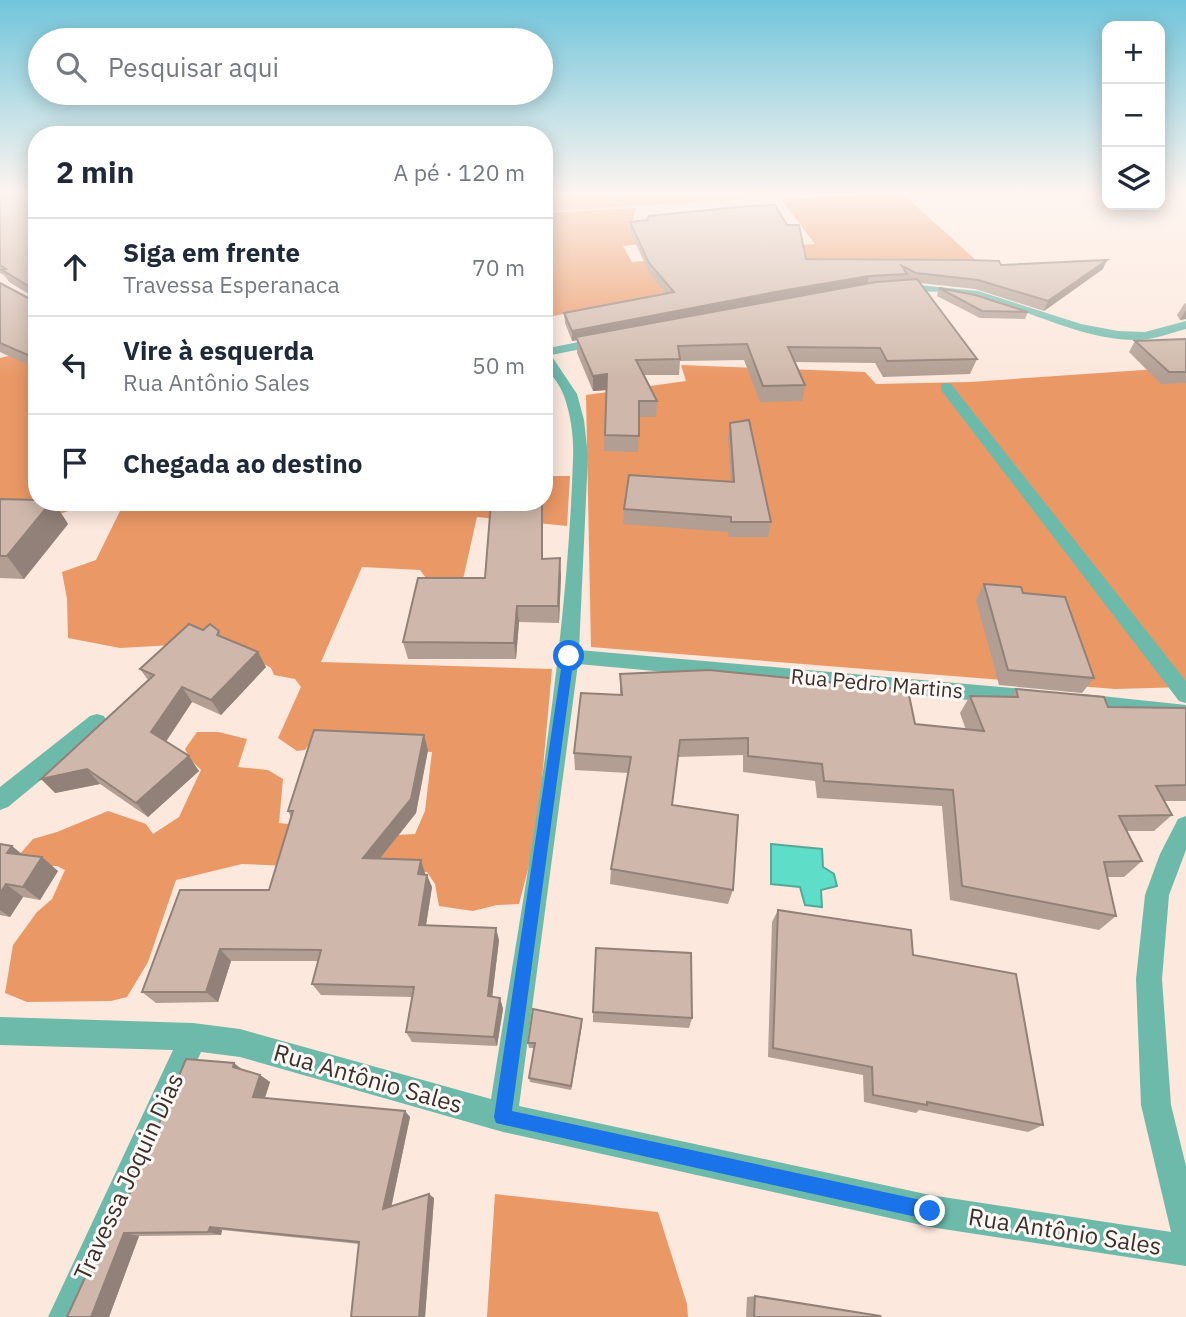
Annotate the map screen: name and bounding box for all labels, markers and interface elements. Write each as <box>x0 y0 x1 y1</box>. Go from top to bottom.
map controls <box>1102 21 1165 210</box>
button: + <box>1102 21 1165 84</box>
search box <box>28 28 553 105</box>
icon: search <box>52 48 90 86</box>
text: Pesquisar aqui <box>108 50 279 84</box>
button: − <box>1102 84 1165 147</box>
button: layers <box>1102 147 1165 210</box>
text: 2 min <box>56 152 134 191</box>
text: A pé · 120 m <box>394 157 525 187</box>
text: Siga em frente <box>123 235 300 269</box>
icon: ahead <box>56 248 94 286</box>
text: 70 m <box>472 252 525 282</box>
text: Travessa Esperanaca <box>123 269 340 299</box>
text: Vire à esquerda <box>123 333 314 367</box>
icon: left <box>56 346 94 384</box>
text: 50 m <box>472 350 525 380</box>
text: Rua Antônio Sales <box>123 367 310 397</box>
icon: arrive <box>56 444 94 482</box>
text: Chegada ao destino <box>123 446 362 480</box>
route start <box>553 640 584 671</box>
street label: Rua Pedro Martins <box>790 662 964 704</box>
street label: Rua Antônio Sales <box>270 1036 466 1120</box>
street label: Travessa Joquin Dias <box>66 1068 190 1286</box>
route end <box>914 1195 945 1226</box>
street label: Rua Antônio Sales <box>966 1200 1164 1262</box>

